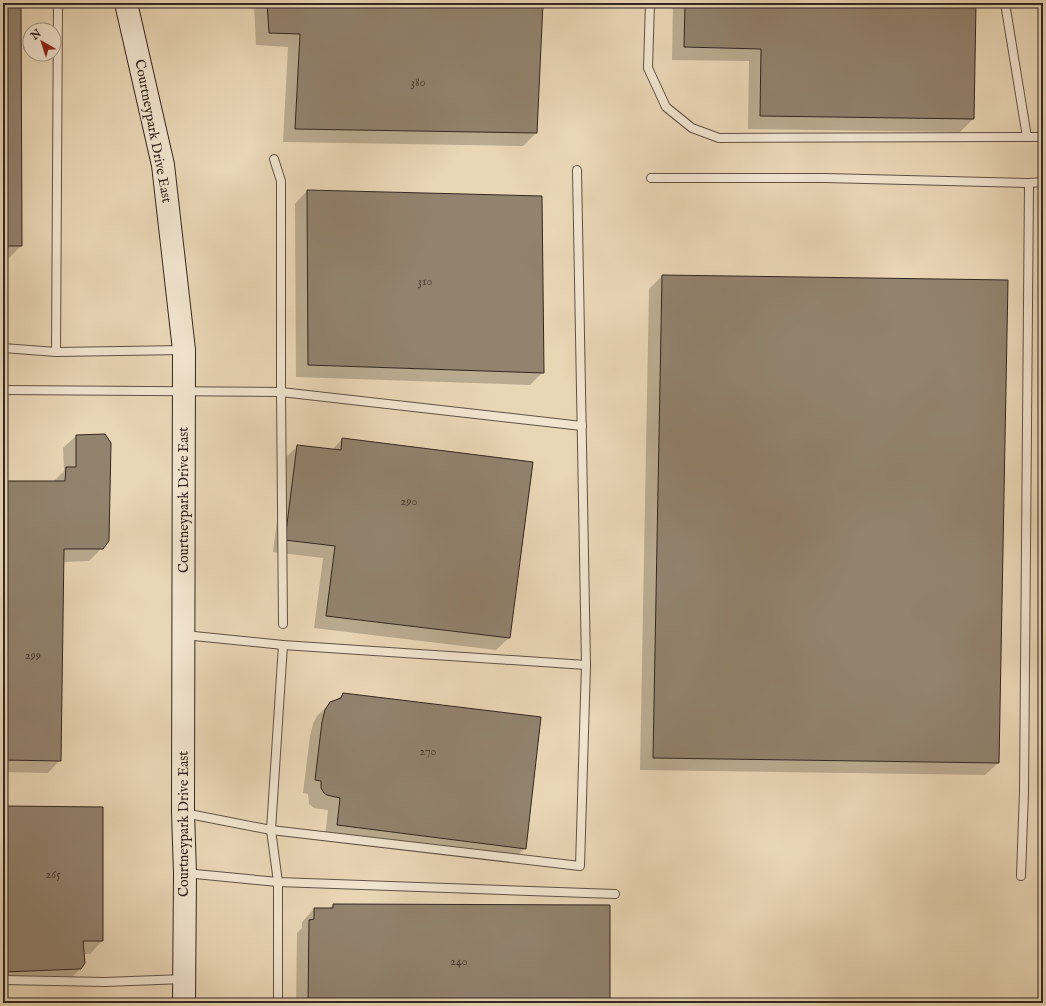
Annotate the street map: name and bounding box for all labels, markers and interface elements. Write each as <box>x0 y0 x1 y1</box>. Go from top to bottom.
north arrow <box>22 22 62 62</box>
text: N <box>27 26 45 44</box>
street label: Courtneypark Drive East <box>130 58 176 205</box>
house number: 380 <box>410 75 426 90</box>
house number: 310 <box>418 274 432 289</box>
street label: Courtneypark Drive East <box>175 427 193 573</box>
house number: 290 <box>401 494 417 509</box>
house number: 299 <box>25 648 41 663</box>
house number: 270 <box>419 744 437 759</box>
street label: Courtneypark Drive East <box>175 751 193 897</box>
house number: 265 <box>45 867 61 882</box>
house number: 240 <box>450 954 468 969</box>

